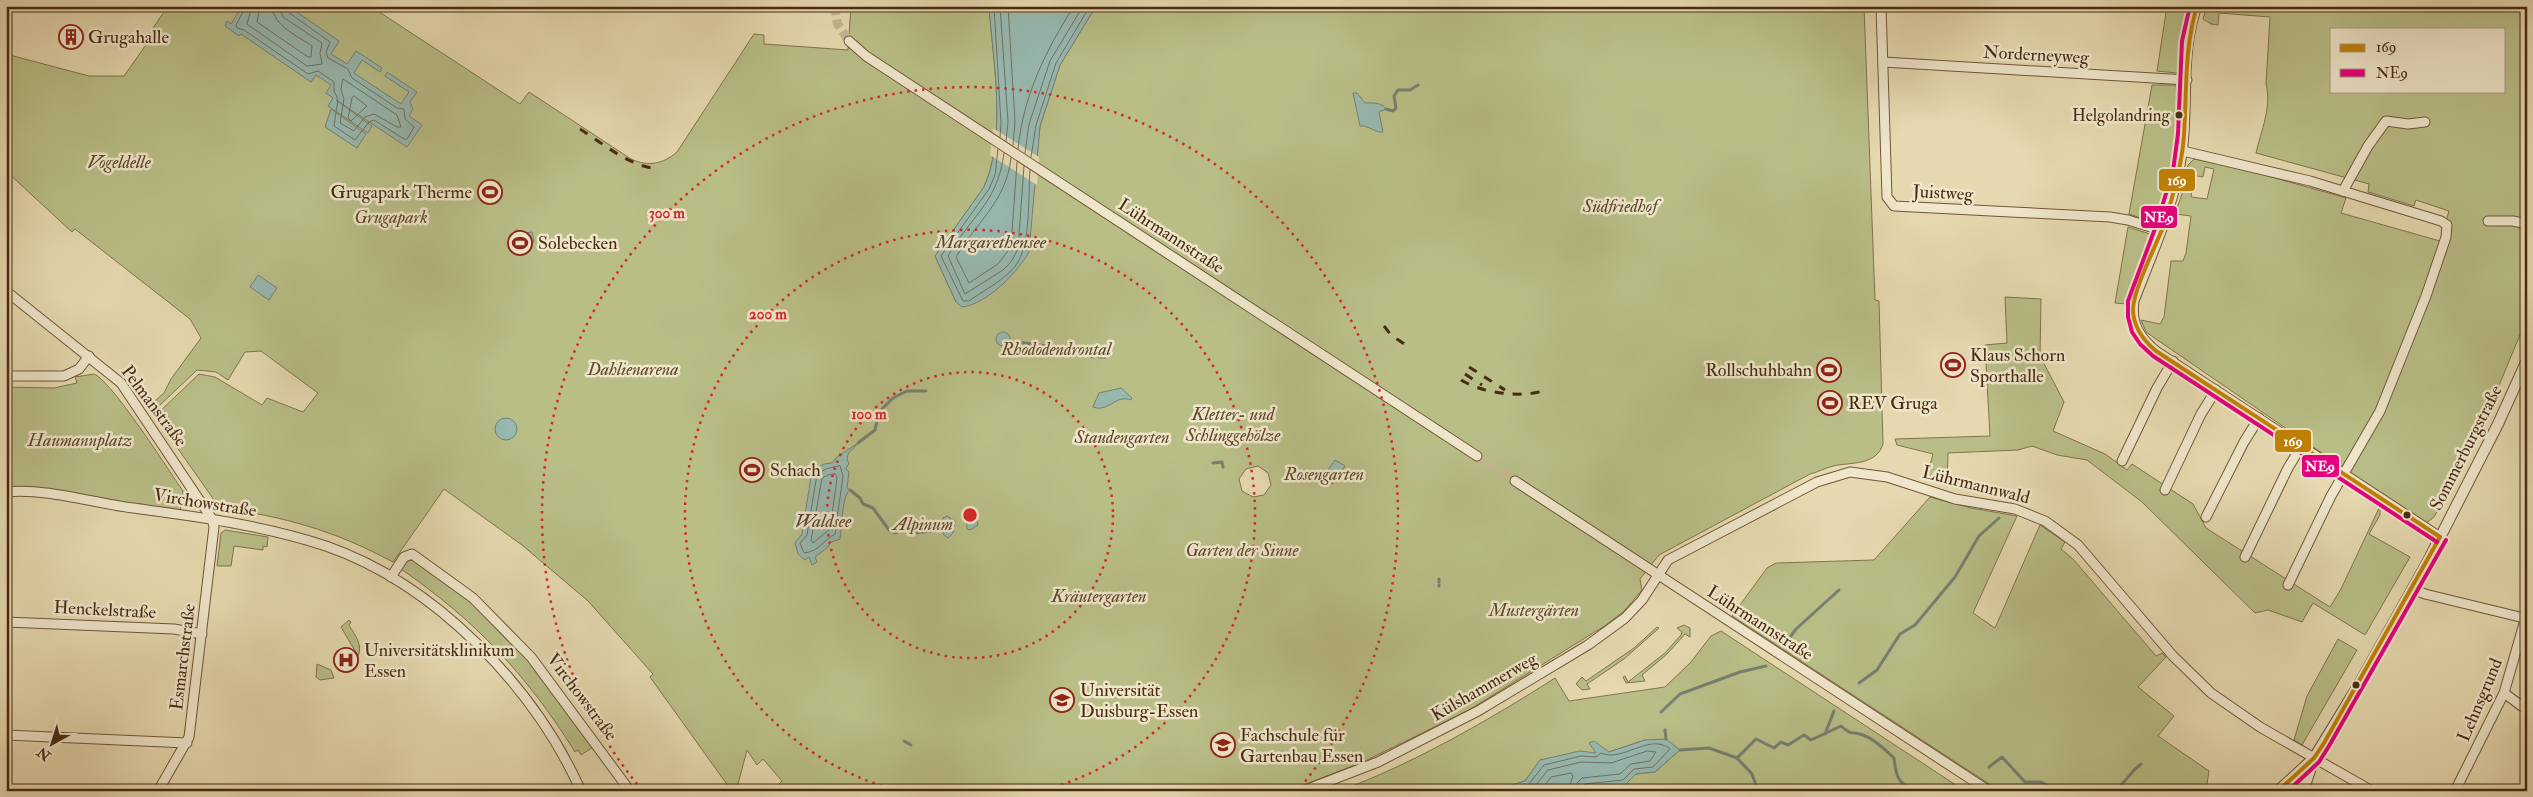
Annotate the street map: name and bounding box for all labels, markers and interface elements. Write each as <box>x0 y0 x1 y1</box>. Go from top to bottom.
building icon: Grugahalle <box>58 24 84 50</box>
place label: Grugahalle <box>88 26 169 49</box>
legend <box>2330 28 2506 92</box>
text: 169 <box>2376 38 2397 57</box>
street label: Norderneyweg <box>1982 41 2091 69</box>
text: NE9 <box>2376 64 2408 83</box>
place label: Helgolandring <box>2072 105 2171 126</box>
marker: Helgolandring <box>2174 110 2184 120</box>
park label: Vogeldelle <box>87 151 152 174</box>
line badge: 169 <box>2158 168 2196 192</box>
text: 169 <box>2167 172 2187 189</box>
sports icon: Grugapark Therme <box>477 179 503 205</box>
street label: Juistweg <box>1911 180 1975 206</box>
place label: Grugapark Therme <box>331 181 472 204</box>
street label: Lührmannstraße <box>1114 193 1229 279</box>
park label: Südfriedhof <box>1582 195 1662 218</box>
text: 300 m <box>649 204 685 223</box>
line badge: NE9 <box>2140 205 2178 229</box>
park label: Grugapark <box>354 206 428 229</box>
text: NE9 <box>2143 209 2174 226</box>
sports icon: Solebecken <box>507 230 533 256</box>
water label: Margarethensee <box>935 230 1047 254</box>
place label: Solebecken <box>538 232 617 255</box>
text: 200 m <box>749 305 787 324</box>
park label: Rhododendrontal <box>1000 338 1113 361</box>
place label: Klaus Schorn Sporthalle <box>1970 344 2065 388</box>
sports icon: Klaus Schorn Sporthalle <box>1940 352 1966 378</box>
sports icon: Rollschuhbahn <box>1816 357 1842 383</box>
park label: Dahlienarena <box>587 358 678 381</box>
place label: Rollschuhbahn <box>1705 359 1812 382</box>
street label: Pelmanstraße <box>116 361 192 452</box>
street label: Sommerburgstraße <box>2424 381 2508 515</box>
sports icon: REV Gruga <box>1817 390 1843 416</box>
place label: REV Gruga <box>1848 392 1938 415</box>
park label: Kletter- und Schlinggehölze <box>1185 403 1281 447</box>
text: 100 m <box>851 405 887 424</box>
park label: Staudengarten <box>1074 426 1169 449</box>
park label: Haumannplatz <box>27 429 132 452</box>
line badge: 169 <box>2274 429 2312 453</box>
text: 169 <box>2283 433 2303 450</box>
line badge: NE9 <box>2301 454 2340 478</box>
sports icon: Schach <box>739 457 765 483</box>
text: NE9 <box>2304 458 2335 475</box>
place label: Schach <box>770 459 821 482</box>
street label: Lührmannwald <box>1920 461 2032 510</box>
park label: Rosengarten <box>1283 463 1364 486</box>
street label: Virchowstraße <box>152 484 259 523</box>
centre of rings <box>961 506 979 524</box>
water label: Waldsee <box>795 509 852 533</box>
unlabelled marker <box>2402 510 2412 520</box>
park label: Alpinum <box>891 513 953 536</box>
park label: Garten der Sinne <box>1186 539 1299 562</box>
street label: Lührmannstraße <box>1703 580 1818 666</box>
park label: Kräutergarten <box>1050 585 1147 608</box>
street label: Henckelstraße <box>53 596 157 624</box>
park label: Mustergärten <box>1488 599 1579 622</box>
street label: Esmarchstraße <box>165 602 201 712</box>
place label: Universitätsklinikum Essen <box>364 639 514 683</box>
hospital icon: Universitätsklinikum Essen <box>333 647 359 673</box>
street label: Külshammerweg <box>1427 647 1542 727</box>
street label: Virchowstraße <box>542 649 623 746</box>
street label: Lehnsgrund <box>2452 655 2508 745</box>
place label: Universität Duisburg-Essen <box>1080 679 1198 723</box>
unlabelled marker <box>2351 680 2361 690</box>
school or university icon: Universität Duisburg-Essen <box>1049 687 1075 713</box>
north arrow <box>28 720 78 770</box>
place label: Fachschule für Gartenbau Essen <box>1240 724 1363 768</box>
school or university icon: Fachschule für Gartenbau Essen <box>1210 732 1236 758</box>
text: N <box>34 743 55 765</box>

